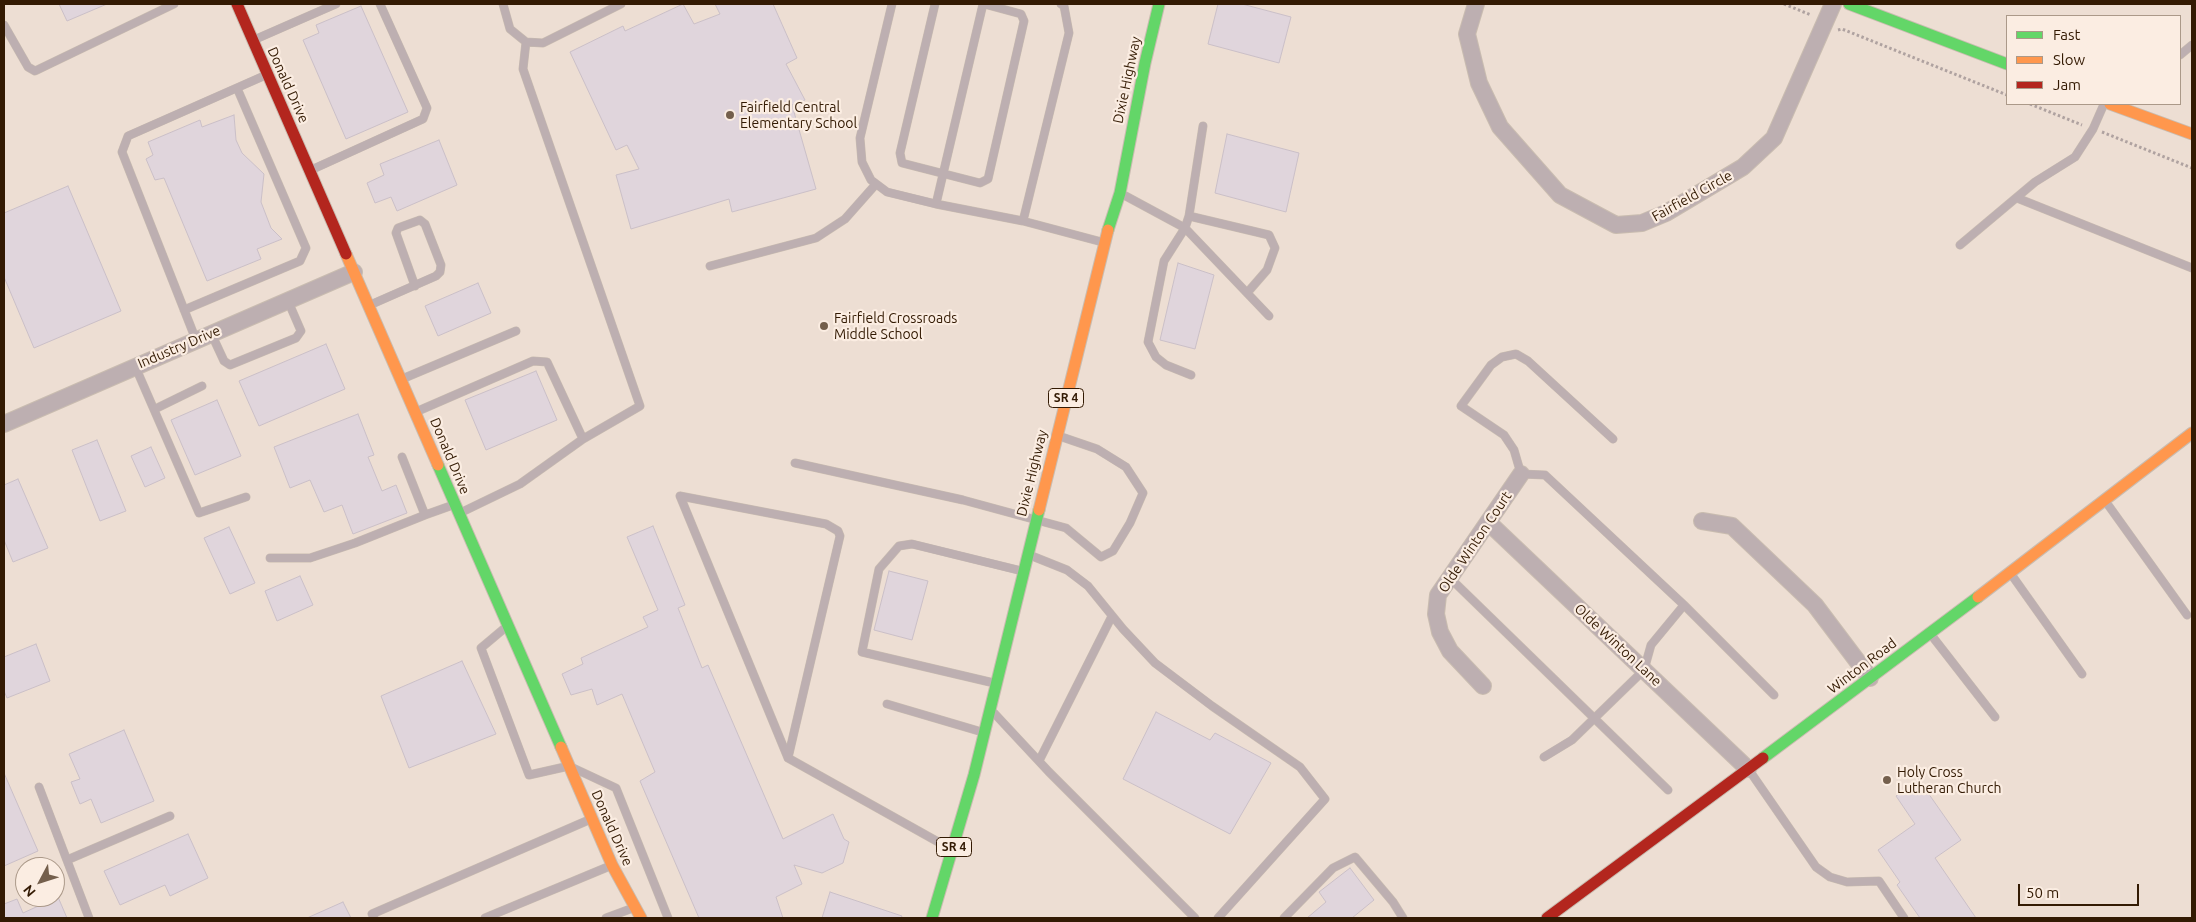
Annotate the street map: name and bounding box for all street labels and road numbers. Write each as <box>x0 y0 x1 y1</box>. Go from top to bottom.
street label: Dixie Highway <box>1110 35 1144 125</box>
street label: Donald Drive <box>264 44 312 126</box>
street label: Fairfield Circle <box>1649 167 1735 225</box>
street label: Industry Drive <box>135 322 223 372</box>
road number: SR 4 <box>1048 388 1084 408</box>
street label: Donald Drive <box>426 415 474 497</box>
street label: Dixie Highway <box>1013 428 1051 518</box>
street label: Olde Winton Court <box>1435 488 1515 596</box>
street label: Olde Winton Lane <box>1571 600 1665 690</box>
street label: Winton Road <box>1824 635 1900 697</box>
street label: Donald Drive <box>588 787 636 869</box>
road number: SR 4 <box>936 838 972 856</box>

